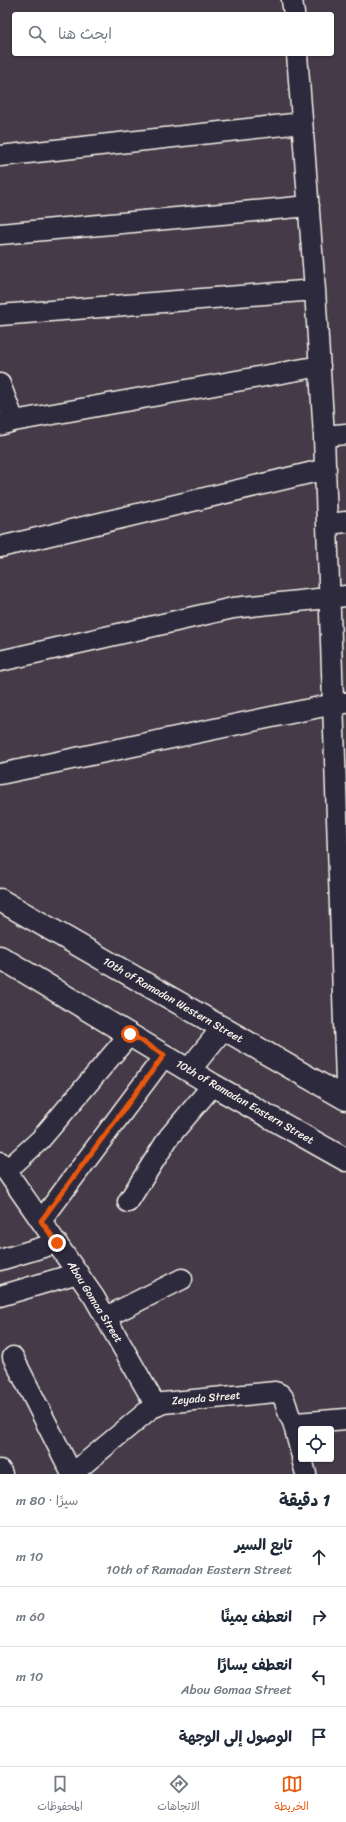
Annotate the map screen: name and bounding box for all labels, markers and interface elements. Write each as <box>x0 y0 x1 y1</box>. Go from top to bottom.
search box <box>12 12 334 56</box>
text: ابحث هنا <box>58 21 112 47</box>
icon: search <box>26 23 48 45</box>
street label: 10th of Ramadan Western Street <box>99 952 247 1048</box>
route start <box>121 1025 139 1043</box>
street label: 10th of Ramadan Eastern Street <box>172 1054 318 1150</box>
route end <box>48 1234 66 1252</box>
street label: Abou Gomaa Street <box>62 1256 128 1347</box>
street label: Zeyada Street <box>171 1386 241 1410</box>
map controls <box>298 1426 334 1462</box>
button: locate <box>298 1426 334 1462</box>
text: 1 دقيقة <box>279 1485 330 1515</box>
text: سيرًا · 80 m <box>16 1489 78 1512</box>
text: تابع السير <box>235 1532 292 1558</box>
text: 10 m <box>16 1545 43 1568</box>
icon: ahead <box>308 1546 330 1568</box>
text: 10th of Ramadan Eastern Street <box>106 1558 292 1581</box>
text: انعطف يمينًا <box>221 1604 292 1630</box>
text: 60 m <box>16 1605 45 1628</box>
icon: right <box>308 1606 330 1628</box>
text: انعطف يسارًا <box>217 1652 292 1678</box>
text: 10 m <box>16 1665 43 1688</box>
icon: left <box>308 1666 330 1688</box>
text: Abou Gomaa Street <box>181 1678 292 1701</box>
text: الوصول إلى الوجهة <box>179 1724 292 1750</box>
icon: arrive <box>308 1726 330 1748</box>
tab: المحفوظات <box>37 1773 83 1816</box>
tab: الاتجاهات <box>157 1773 200 1816</box>
tab: الخريطة <box>274 1773 309 1816</box>

